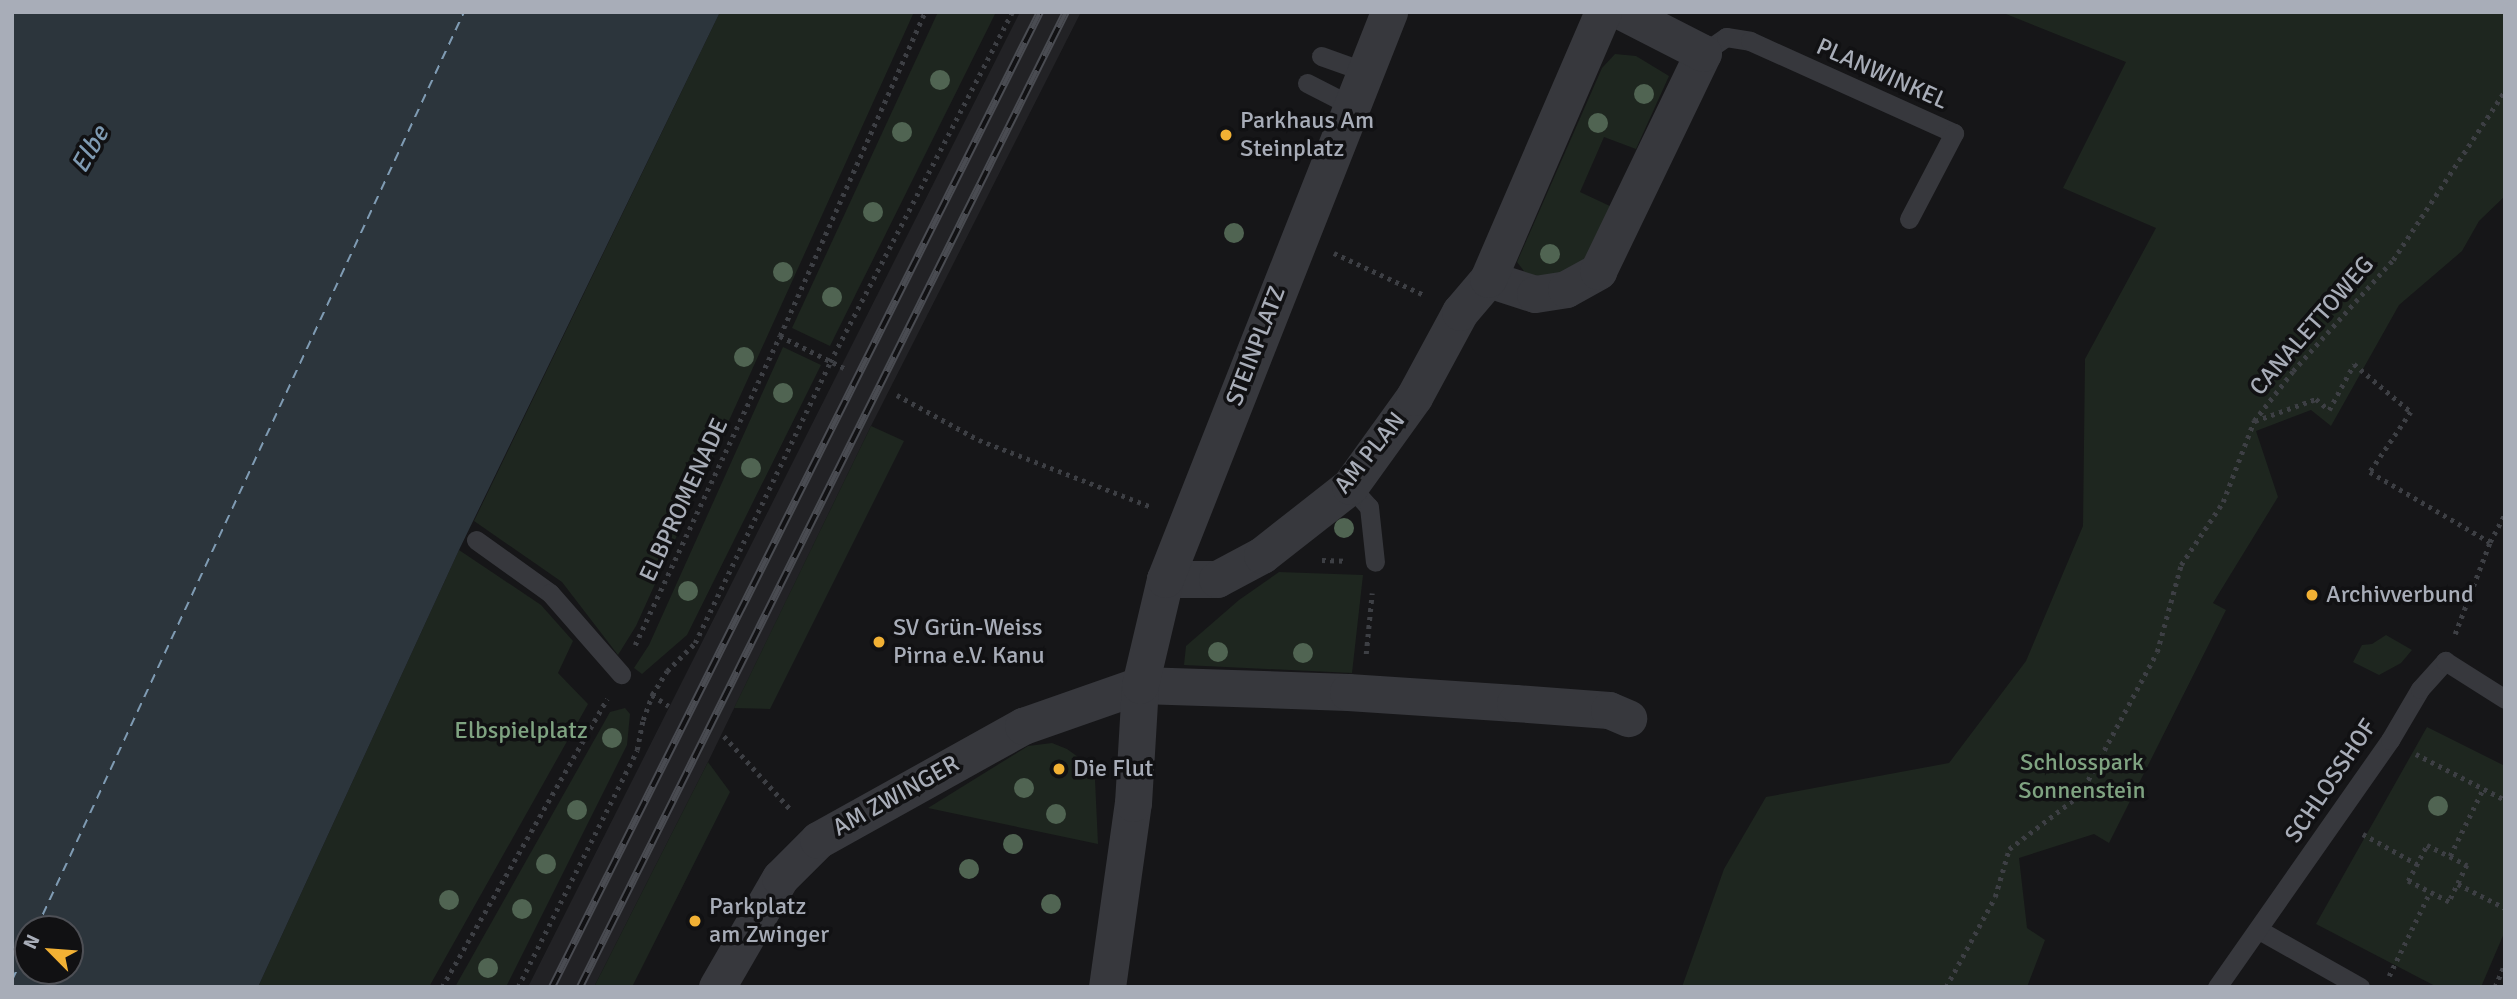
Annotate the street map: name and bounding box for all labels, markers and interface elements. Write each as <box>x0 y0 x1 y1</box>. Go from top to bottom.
street label: PLANWINKEL <box>1812 32 1952 116</box>
place label: Parkhaus Am Steinplatz <box>1240 107 1374 163</box>
water label: Elbe <box>65 121 117 179</box>
marker: Parkhaus Am Steinplatz <box>1218 127 1234 143</box>
street label: CANALETTOWEG <box>2244 251 2380 401</box>
street label: STEINPLATZ <box>1220 282 1292 410</box>
street label: AM PLAN <box>1329 407 1411 499</box>
street label: ELBPROMENADE <box>634 414 734 586</box>
place label: Archivverbund <box>2326 581 2474 609</box>
marker: Archivverbund <box>2304 587 2320 603</box>
place label: SV Grün-Weiss Pirna e.V. Kanu <box>893 614 1045 670</box>
marker: SV Grün-Weiss Pirna e.V. Kanu <box>871 634 887 650</box>
street label: SCHLOSSHOF <box>2279 714 2383 848</box>
park label: Elbspielplatz <box>454 717 588 745</box>
street label: AM ZWINGER <box>828 749 964 843</box>
park label: Schlosspark Sonnenstein <box>2018 749 2146 805</box>
place label: Die Flut <box>1073 755 1153 783</box>
marker: Die Flut <box>1051 761 1067 777</box>
place label: Parkplatz am Zwinger <box>709 893 829 949</box>
marker: Parkplatz am Zwinger <box>687 913 703 929</box>
north arrow <box>14 915 84 985</box>
text: N <box>18 931 45 953</box>

